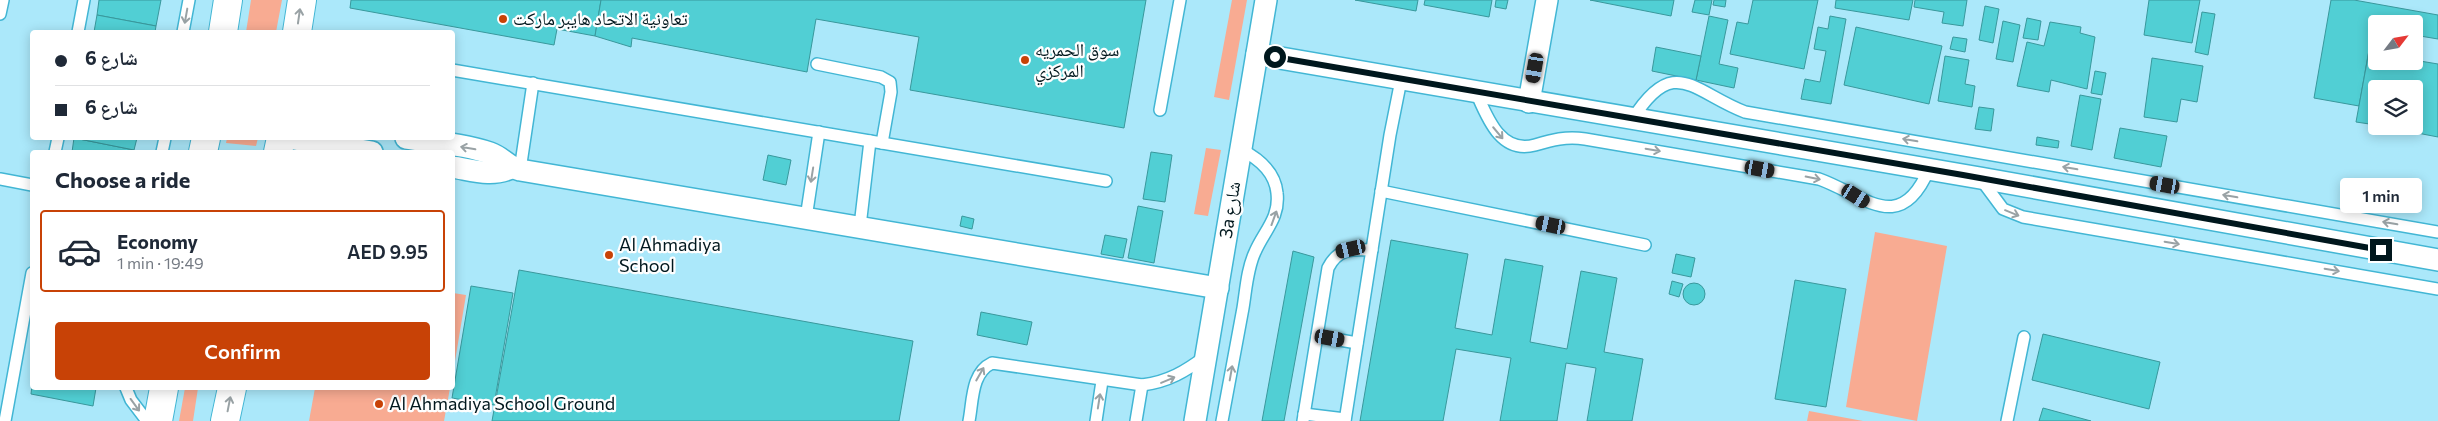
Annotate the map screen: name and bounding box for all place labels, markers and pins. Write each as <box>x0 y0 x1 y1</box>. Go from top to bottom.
place label: تعاونية الاتحاد هايبر ماركت <box>513 7 688 30</box>
marker: تعاونية الاتحاد هايبر ماركت <box>497 13 509 25</box>
place label: سوق الحمريه المركزي <box>1035 38 1119 86</box>
marker: سوق الحمريه المركزي <box>1019 54 1031 66</box>
place label: Al Ahmadiya School <box>619 233 721 276</box>
marker: Al Ahmadiya School <box>603 249 615 261</box>
place label: Al Ahmadiya School Ground <box>389 392 615 414</box>
marker: Al Ahmadiya School Ground <box>373 398 385 410</box>

